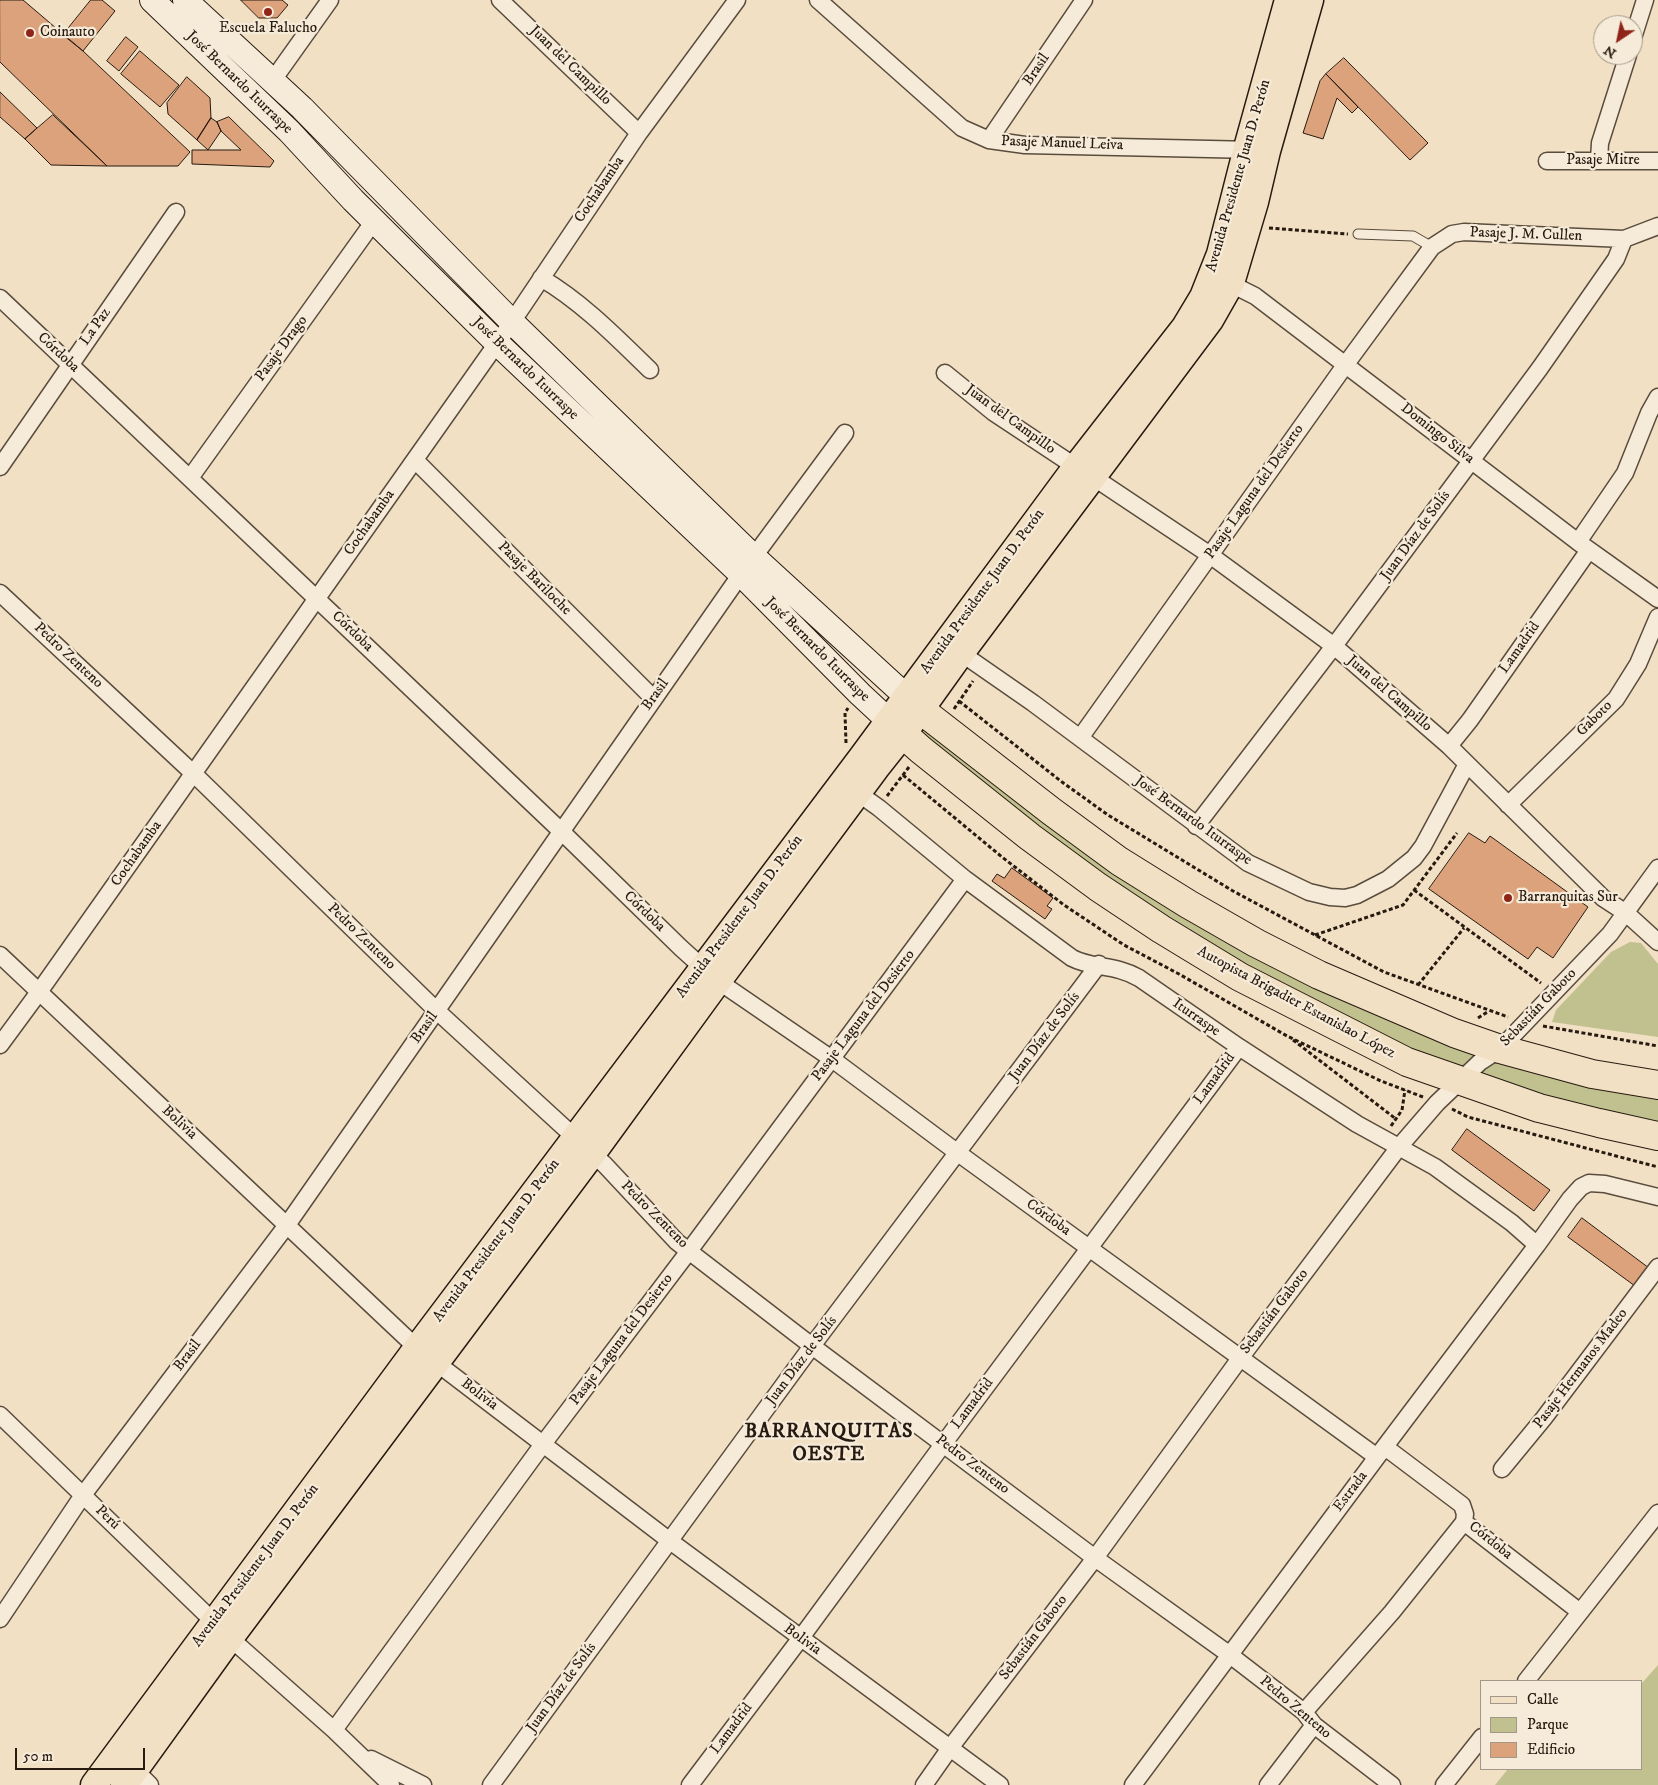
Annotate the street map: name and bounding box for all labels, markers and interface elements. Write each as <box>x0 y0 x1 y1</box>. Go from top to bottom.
marker: Escuela Falucho <box>262 6 274 18</box>
north arrow <box>1593 15 1643 65</box>
place label: Escuela Falucho <box>219 20 317 38</box>
street label: Juan del Campillo <box>525 22 615 110</box>
place label: Coinauto <box>40 24 95 42</box>
marker: Coinauto <box>24 27 36 39</box>
street label: José Bernardo Iturraspe <box>182 28 296 138</box>
text: N <box>1600 41 1620 62</box>
street label: Brasil <box>1020 51 1054 89</box>
street label: Avenida Presidente Juan D. Perón <box>1203 78 1275 274</box>
street label: Pasaje Manuel Leiva <box>1001 133 1123 155</box>
street label: Pasaje Mitre <box>1566 152 1640 170</box>
street label: Cochabamba <box>571 153 629 227</box>
street label: Pasaje J. M. Cullen <box>1469 224 1583 246</box>
street label: La Paz <box>77 305 115 349</box>
street label: Pasaje Drago <box>252 312 312 386</box>
street label: José Bernardo Iturraspe <box>468 314 582 424</box>
street label: Córdoba <box>33 329 83 377</box>
street label: Juan del Campillo <box>961 381 1059 459</box>
street label: Domingo Silva <box>1397 400 1477 468</box>
street label: Pasaje Laguna del Desierto <box>1202 421 1308 563</box>
street label: Cochabamba <box>341 487 399 559</box>
street label: Juan Díaz de Solís <box>1377 487 1455 585</box>
street label: Avenida Presidente Juan D. Perón <box>917 506 1049 678</box>
street label: Pasaje Bariloche <box>493 538 575 620</box>
street label: José Bernardo Iturraspe <box>761 594 873 706</box>
street label: Córdoba <box>327 608 377 656</box>
street label: Pedro Zenteno <box>30 619 106 693</box>
street label: Lamadrid <box>1496 619 1544 677</box>
street label: Juan del Campillo <box>1343 652 1435 736</box>
street label: Brasil <box>639 676 673 714</box>
street label: Gaboto <box>1573 697 1617 741</box>
street label: José Bernardo Iturraspe <box>1131 772 1255 870</box>
street label: Cochabamba <box>108 818 166 890</box>
street label: Avenida Presidente Juan D. Perón <box>673 832 807 1002</box>
street label: Córdoba <box>619 888 669 936</box>
place label: Barranquitas Sur <box>1518 889 1618 907</box>
marker: Barranquitas Sur <box>1502 892 1514 904</box>
street label: Pedro Zenteno <box>323 900 399 974</box>
street label: Autopista Brigadier Estanislao López <box>1194 943 1398 1063</box>
street label: Pasaje Laguna del Desierto <box>809 947 919 1085</box>
street label: Sebastián Gaboto <box>1497 965 1581 1051</box>
street label: Juan Díaz de Solís <box>1006 989 1084 1085</box>
street label: Iturraspe <box>1169 995 1223 1041</box>
street label: Brasil <box>408 1009 442 1047</box>
street label: Lamadrid <box>1190 1050 1240 1108</box>
street label: Bolivia <box>158 1102 200 1144</box>
street label: Avenida Presidente Juan D. Perón <box>430 1156 564 1326</box>
street label: Pedro Zenteno <box>617 1178 691 1252</box>
street label: Córdoba <box>1022 1196 1074 1240</box>
street label: Sebastián Gaboto <box>1237 1266 1313 1358</box>
street label: Pasaje Laguna del Desierto <box>567 1271 677 1409</box>
street label: Pasaje Hermanos Madeo <box>1530 1305 1632 1433</box>
street label: Juan Díaz de Solís <box>763 1313 841 1409</box>
street label: Brasil <box>170 1337 206 1375</box>
street label: Bolivia <box>457 1375 501 1415</box>
street label: Lamadrid <box>948 1375 998 1433</box>
district label: BARRANQUITAS OESTE <box>743 1421 915 1468</box>
street label: Pedro Zenteno <box>931 1431 1013 1499</box>
street label: Estrada <box>1330 1468 1372 1516</box>
street label: Avenida Presidente Juan D. Perón <box>189 1481 323 1651</box>
street label: Perú <box>91 1502 123 1534</box>
street label: Córdoba <box>1465 1518 1515 1564</box>
street label: Sebastián Gaboto <box>996 1592 1072 1684</box>
street label: Bolivia <box>780 1620 824 1660</box>
street label: Juan Díaz de Solís <box>523 1639 601 1737</box>
street label: Pedro Zenteno <box>1256 1673 1334 1743</box>
legend <box>1480 1680 1643 1770</box>
text: Calle <box>1527 1690 1559 1709</box>
street label: Lamadrid <box>707 1700 757 1758</box>
text: Parque <box>1527 1715 1568 1734</box>
scale bar <box>18 1738 148 1770</box>
text: Edificio <box>1527 1740 1575 1759</box>
text: 50 m <box>23 1747 53 1766</box>

